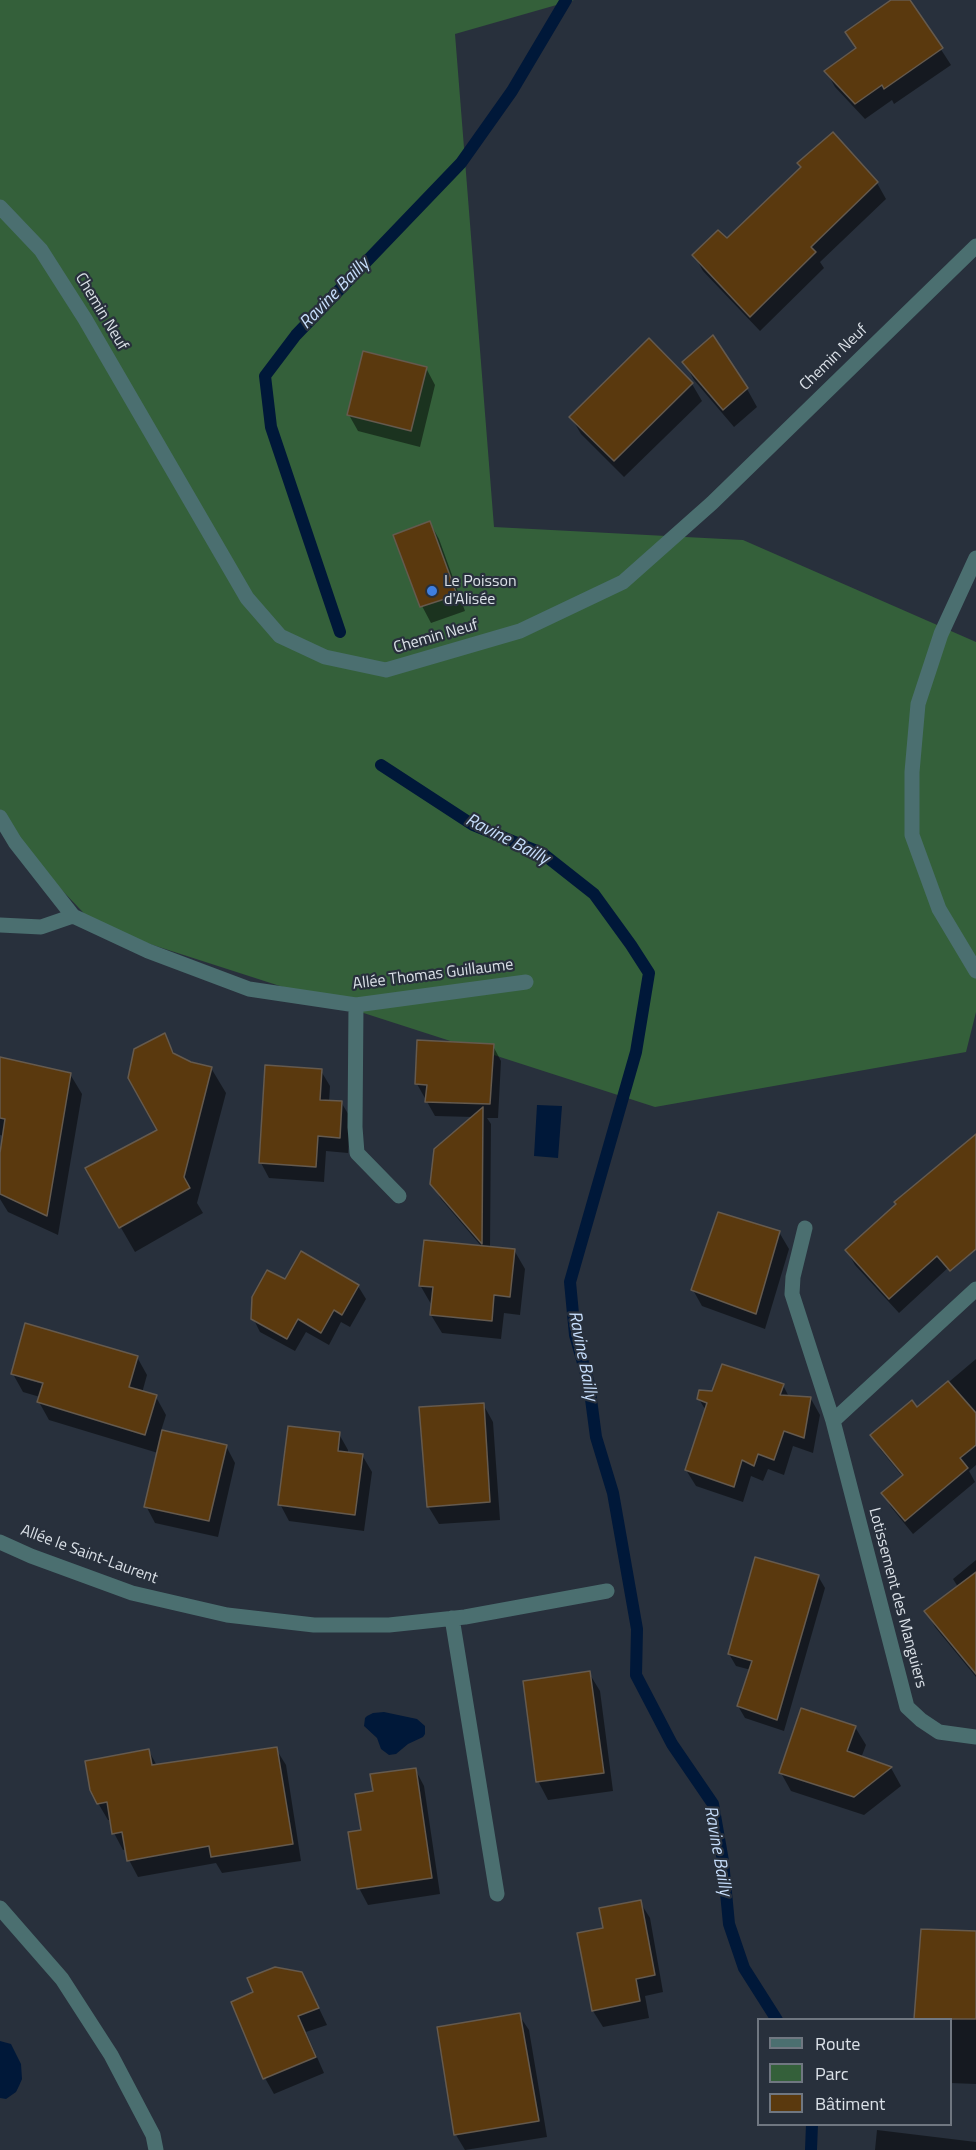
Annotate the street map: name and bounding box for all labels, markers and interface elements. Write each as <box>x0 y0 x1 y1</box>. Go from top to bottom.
water label: Ravine Bailly <box>296 254 374 334</box>
street label: Chemin Neuf <box>70 270 132 354</box>
street label: Chemin Neuf <box>796 321 872 395</box>
place label: Le Poisson d'Alisée <box>444 572 516 610</box>
marker: Le Poisson d'Alisée <box>425 584 439 598</box>
street label: Chemin Neuf <box>392 616 480 658</box>
water label: Ravine Bailly <box>461 810 553 870</box>
street label: Allée Thomas Guillaume <box>352 956 514 994</box>
water label: Ravine Bailly <box>563 1309 601 1403</box>
street label: Lotissement des Manguiers <box>864 1506 930 1690</box>
street label: Allée le Saint-Laurent <box>18 1521 160 1589</box>
water label: Ravine Bailly <box>698 1804 736 1898</box>
legend <box>757 2018 952 2126</box>
text: Route <box>815 2030 860 2057</box>
text: Parc <box>815 2060 849 2087</box>
text: Bâtiment <box>815 2090 885 2117</box>

